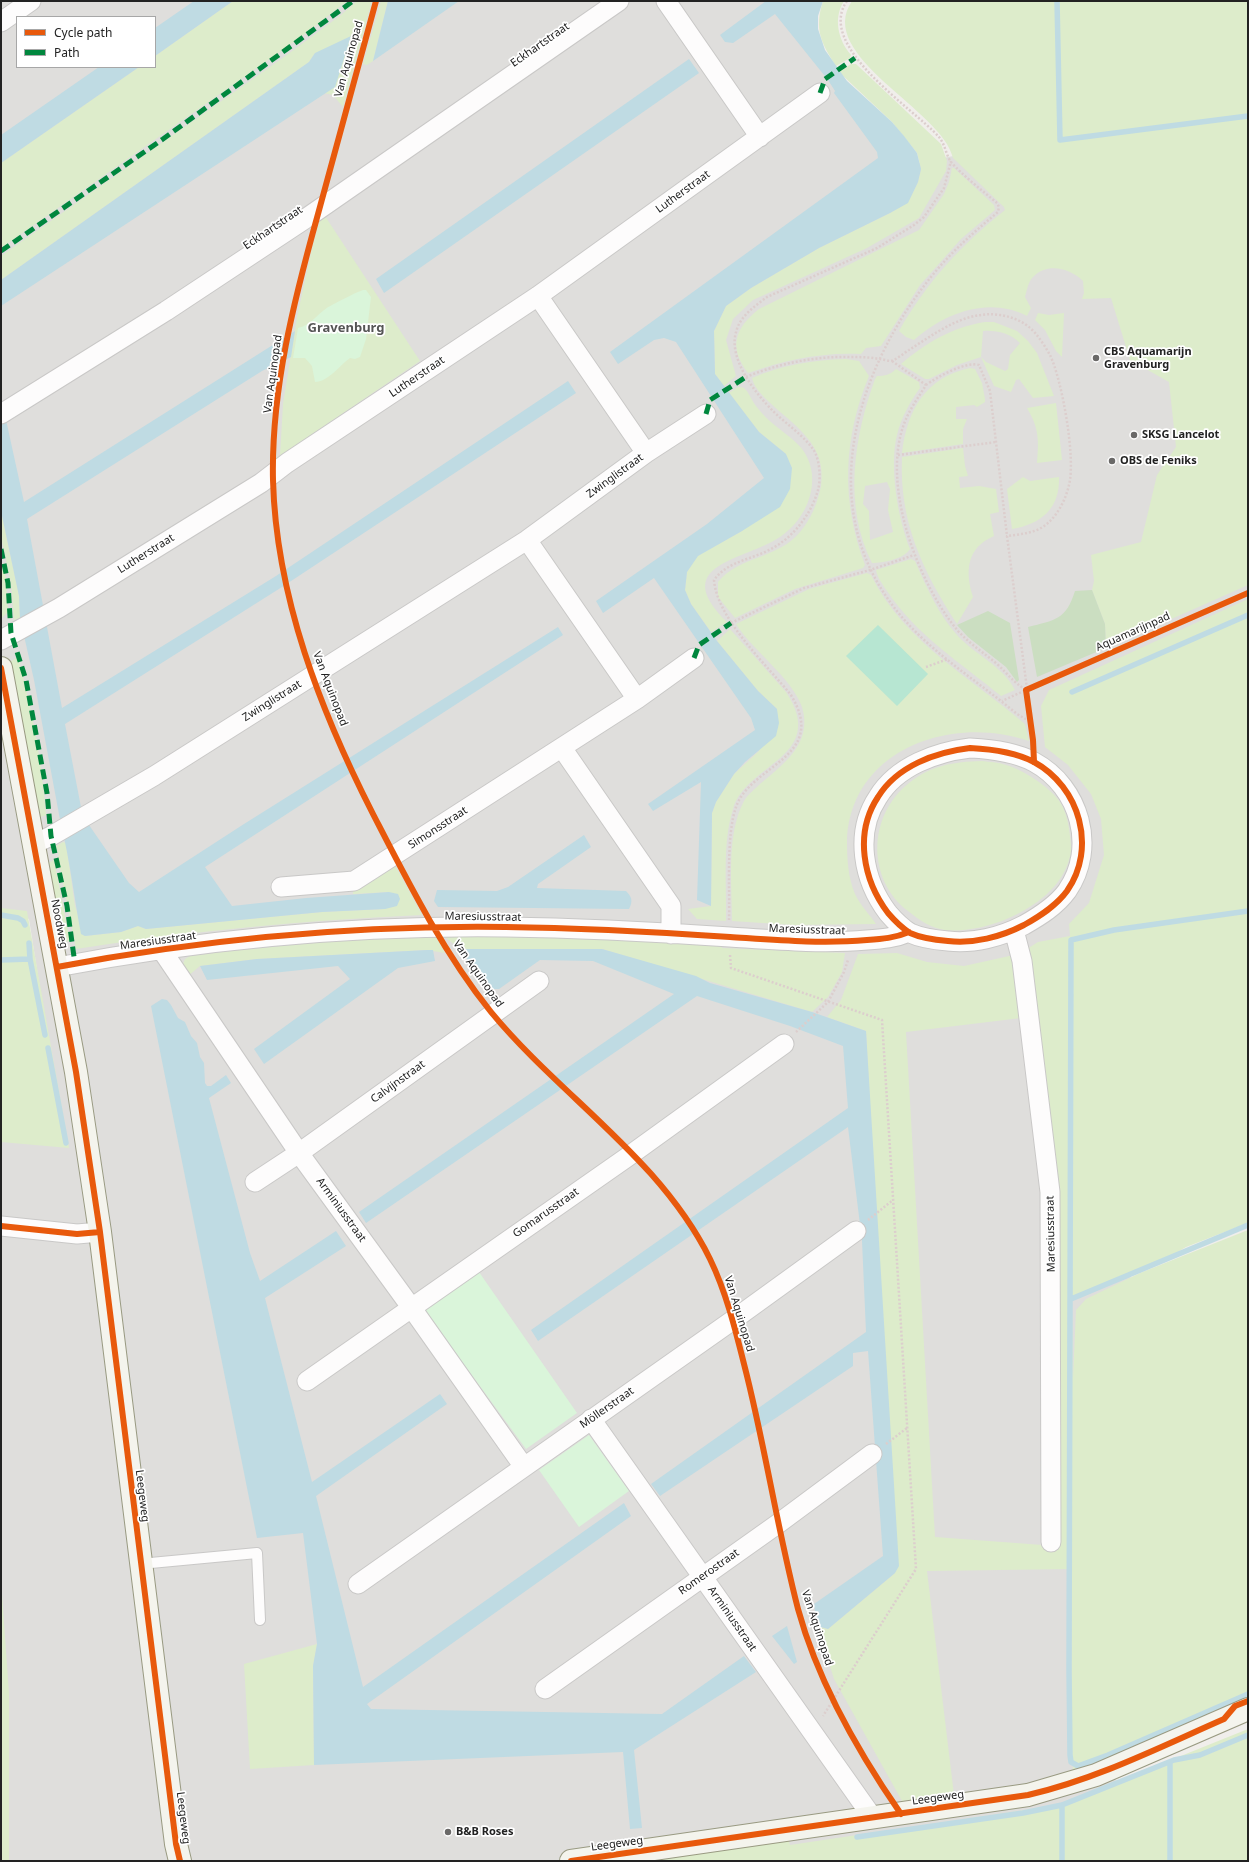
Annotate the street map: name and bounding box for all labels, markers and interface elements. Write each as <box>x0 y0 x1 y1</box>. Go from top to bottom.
legend <box>16 16 156 68</box>
street label: Van Aquinopad <box>332 19 366 99</box>
street label: Eckhartstraat <box>508 20 572 70</box>
text: Cycle path <box>54 24 112 41</box>
text: Path <box>54 44 80 61</box>
street label: Lutherstraat <box>653 168 713 216</box>
street label: Eckhartstraat <box>241 203 305 253</box>
district label: Gravenburg <box>308 320 384 336</box>
street label: Van Aquinopad <box>261 334 285 414</box>
place label: CBS Aquamarijn Gravenburg <box>1104 345 1192 371</box>
marker: CBS Aquamarijn Gravenburg <box>1091 353 1101 363</box>
street label: Lutherstraat <box>387 354 447 400</box>
place label: SKSG Lancelot <box>1142 428 1219 442</box>
marker: SKSG Lancelot <box>1129 430 1139 440</box>
street label: Zwinglistraat <box>584 451 646 501</box>
place label: OBS de Feniks <box>1120 454 1197 468</box>
marker: OBS de Feniks <box>1107 456 1117 466</box>
street label: Lutherstraat <box>115 531 177 577</box>
street label: Aquamarijnpad <box>1094 610 1172 654</box>
street label: Van Aquinopad <box>310 650 350 728</box>
street label: Zwinglistraat <box>240 678 304 724</box>
street label: Simonsstraat <box>406 804 470 852</box>
street label: Noodweg <box>48 898 70 950</box>
street label: Maresiusstraat <box>445 910 521 924</box>
street label: Maresiusstraat <box>768 922 846 938</box>
street label: Maresiusstraat <box>119 929 197 953</box>
street label: Van Aquinopad <box>450 938 506 1010</box>
street label: Calvijnstraat <box>368 1058 428 1106</box>
street label: Arminiusstraat <box>313 1175 369 1245</box>
street label: Gomarusstraat <box>510 1185 582 1241</box>
street label: Maresiusstraat <box>1044 1196 1058 1272</box>
street label: Van Aquinopad <box>721 1274 757 1354</box>
street label: Möllerstraat <box>577 1385 637 1431</box>
street label: Leegeweg <box>132 1469 152 1523</box>
street label: Romerostraat <box>676 1546 742 1598</box>
street label: Arminiusstraat <box>705 1584 759 1654</box>
street label: Van Aquinopad <box>799 1588 835 1668</box>
street label: Leegeweg <box>911 1788 965 1808</box>
street label: Leegeweg <box>173 1791 193 1845</box>
place label: B&B Roses <box>456 1825 513 1839</box>
marker: B&B Roses <box>443 1827 453 1837</box>
street label: Leegeweg <box>590 1834 644 1854</box>

